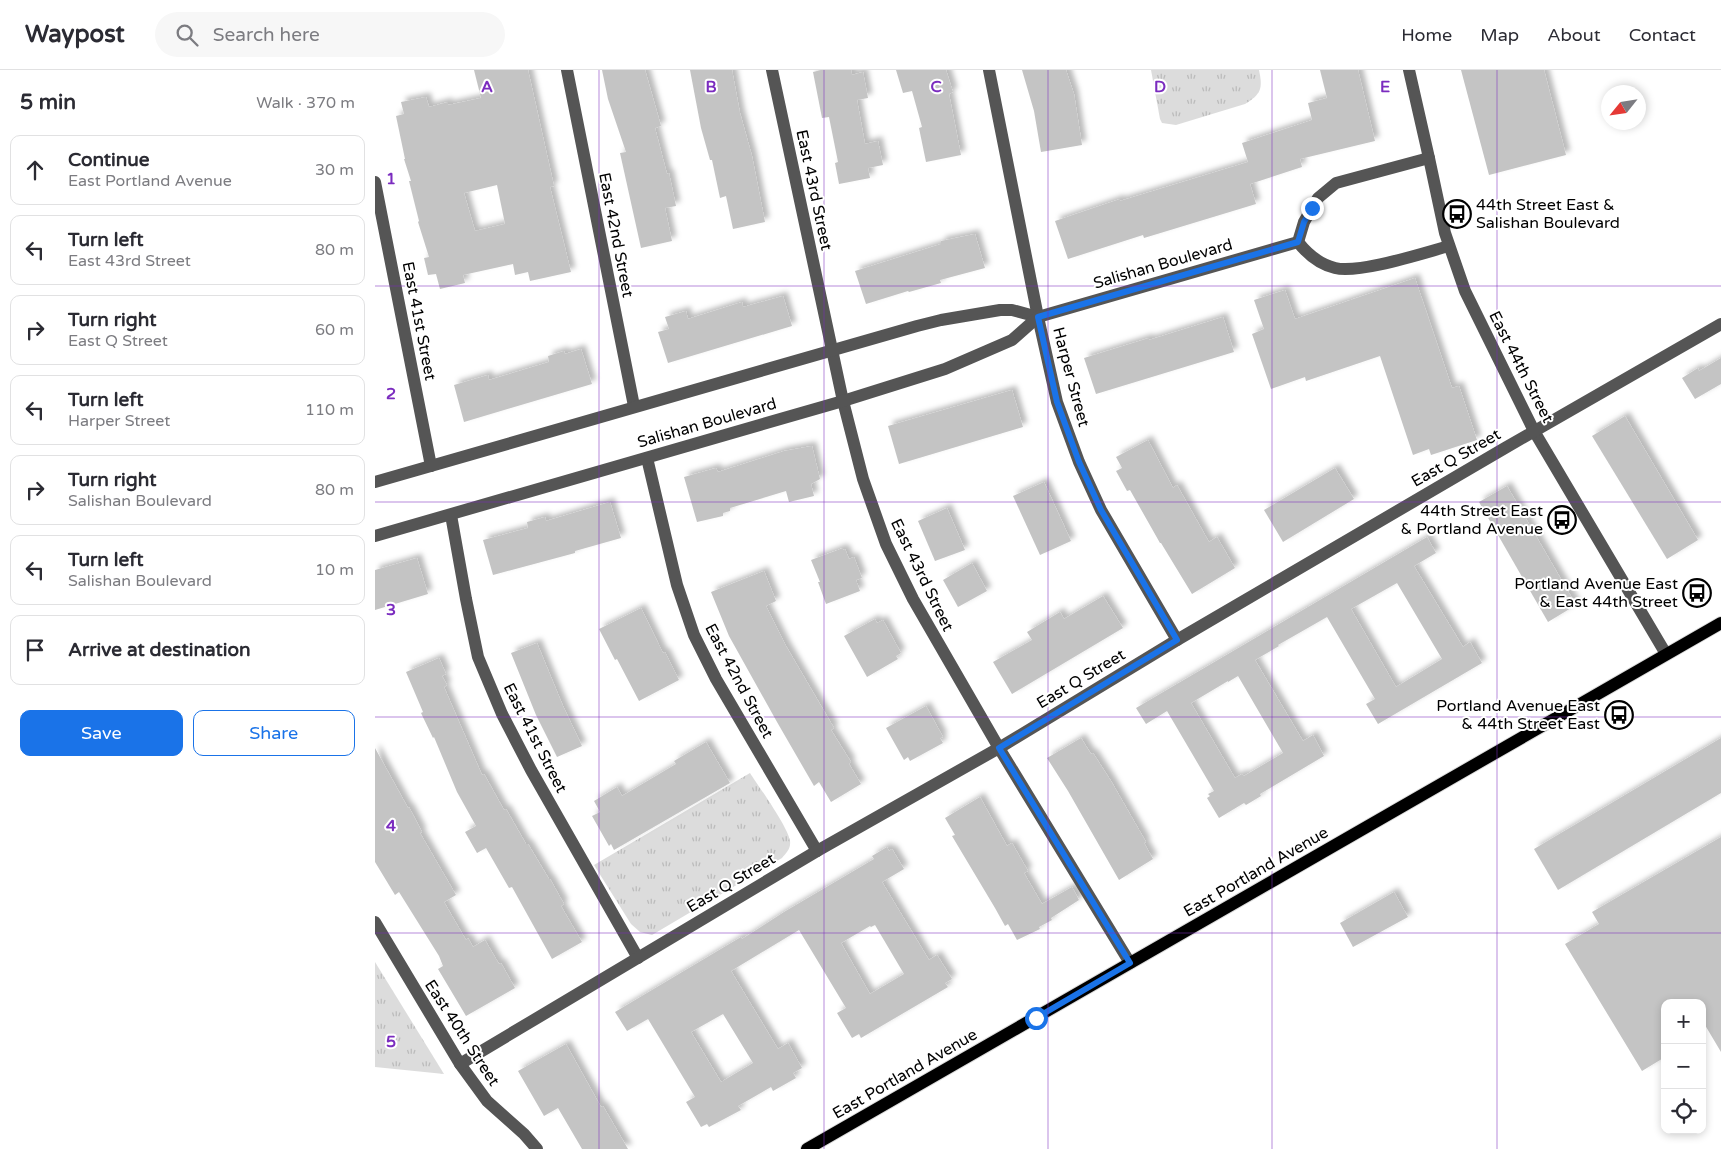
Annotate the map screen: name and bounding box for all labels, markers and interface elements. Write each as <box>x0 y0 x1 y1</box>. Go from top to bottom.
search box <box>155 12 505 57</box>
text: Waypost <box>25 20 125 49</box>
icon: search <box>173 21 201 49</box>
text: Search here <box>213 24 320 46</box>
text: Home <box>1401 24 1452 46</box>
text: Map <box>1480 24 1519 46</box>
text: About <box>1547 24 1601 46</box>
text: Contact <box>1629 24 1696 46</box>
text: A <box>481 77 493 97</box>
text: B <box>705 77 717 97</box>
text: C <box>930 77 942 97</box>
text: D <box>1154 77 1166 97</box>
text: E <box>1380 77 1390 97</box>
north arrow <box>1601 85 1646 130</box>
text: 5 min <box>20 90 76 115</box>
text: Walk · 370 m <box>256 93 355 113</box>
street label: East 43rd Street <box>791 128 837 252</box>
text: Continue <box>68 149 150 171</box>
icon: ahead <box>21 156 49 184</box>
text: 30 m <box>315 160 354 180</box>
text: 1 <box>386 169 396 189</box>
text: East Portland Avenue <box>68 171 232 191</box>
street label: East 42nd Street <box>594 171 638 299</box>
place label: 44th Street East & Salishan Boulevard <box>1476 195 1620 233</box>
route end <box>1301 197 1324 220</box>
bus stop icon: 44th Street East & Salishan Boulevard <box>1442 199 1472 229</box>
text: Turn left <box>68 229 144 251</box>
street label: Salishan Boulevard <box>1091 235 1235 293</box>
icon: left <box>21 236 49 264</box>
text: 80 m <box>315 240 354 260</box>
text: East 43rd Street <box>68 251 191 271</box>
street label: East 41st Street <box>398 260 440 382</box>
street label: East 44th Street <box>1484 308 1558 426</box>
text: Turn right <box>68 309 156 331</box>
icon: right <box>21 316 49 344</box>
text: 60 m <box>315 320 354 340</box>
street label: Harper Street <box>1048 325 1094 429</box>
text: East Q Street <box>68 331 168 351</box>
text: 2 <box>386 384 396 404</box>
text: Turn left <box>68 389 144 411</box>
street label: Salishan Boulevard <box>635 394 779 452</box>
icon: left <box>21 396 49 424</box>
text: 110 m <box>305 400 354 420</box>
text: Harper Street <box>68 411 170 431</box>
street label: East Q Street <box>1408 424 1504 492</box>
text: Turn right <box>68 469 156 491</box>
icon: right <box>21 476 49 504</box>
text: 80 m <box>315 480 354 500</box>
text: Salishan Boulevard <box>68 491 212 511</box>
place label: 44th Street East & Portland Avenue <box>1400 501 1543 539</box>
bus stop icon: 44th Street East & Portland Avenue <box>1547 505 1577 535</box>
street label: East 43rd Street <box>886 515 958 635</box>
text: Turn left <box>68 549 144 571</box>
icon: left <box>21 556 49 584</box>
text: 10 m <box>315 560 354 580</box>
text: Salishan Boulevard <box>68 571 212 591</box>
place label: Portland Avenue East & East 44th Street <box>1514 574 1678 612</box>
bus stop icon: Portland Avenue East & East 44th Street <box>1682 578 1712 608</box>
text: 3 <box>386 600 396 620</box>
street label: East 42nd Street <box>700 620 778 742</box>
icon: arrive <box>21 636 49 664</box>
text: Arrive at destination <box>68 639 251 661</box>
street label: East Q Street <box>1033 645 1129 713</box>
street label: East 41st Street <box>499 680 571 796</box>
place label: Portland Avenue East & 44th Street East <box>1436 696 1600 734</box>
bus stop icon: Portland Avenue East & 44th Street East <box>1604 700 1634 730</box>
button: Save <box>20 710 183 756</box>
button: Share <box>193 710 355 756</box>
text: 4 <box>386 816 396 836</box>
street label: East Portland Avenue <box>1180 822 1332 922</box>
street label: East Q Street <box>683 849 779 917</box>
street label: East 40th Street <box>420 976 504 1090</box>
map controls <box>1661 999 1706 1134</box>
button: + <box>1661 999 1706 1044</box>
route start <box>1025 1007 1048 1030</box>
street label: East Portland Avenue <box>829 1024 981 1124</box>
text: 5 <box>386 1032 396 1052</box>
button: − <box>1661 1044 1706 1089</box>
button: locate <box>1661 1089 1706 1134</box>

